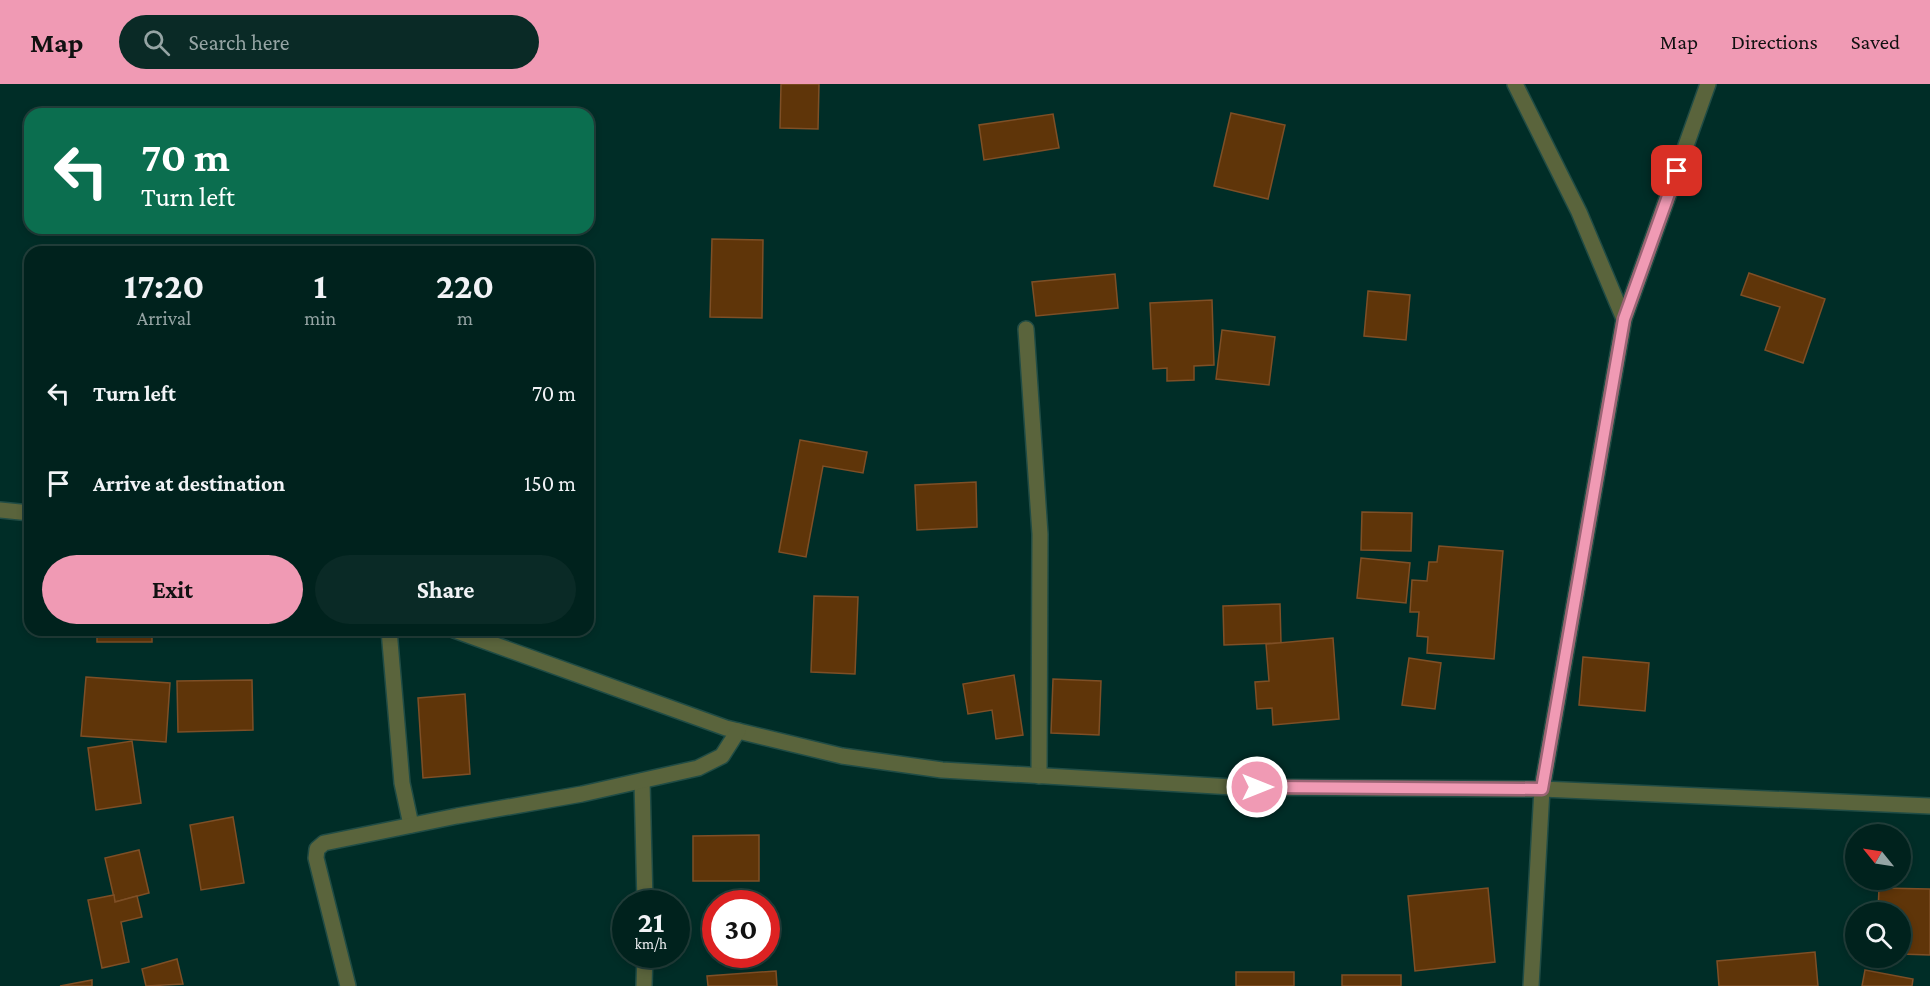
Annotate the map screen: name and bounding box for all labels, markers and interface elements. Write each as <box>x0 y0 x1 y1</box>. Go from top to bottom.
search box <box>119 15 539 69</box>
icon: search <box>140 26 173 59</box>
text: Map <box>30 27 83 58</box>
text: Search here <box>188 30 289 55</box>
text: Map <box>1660 30 1698 54</box>
text: Directions <box>1731 30 1818 54</box>
text: Saved <box>1851 30 1900 54</box>
icon: left <box>42 132 120 210</box>
text: 70 m <box>141 133 230 180</box>
pin <box>1651 145 1702 196</box>
icon: arrive <box>1660 154 1693 187</box>
text: Turn left <box>141 182 235 212</box>
text: 17:20 <box>124 266 204 306</box>
text: 1 <box>313 266 327 306</box>
text: 220 <box>436 266 494 306</box>
text: Arrival <box>137 307 191 329</box>
text: min <box>304 307 336 329</box>
text: m <box>457 307 473 329</box>
icon: left <box>42 377 75 410</box>
text: Turn left <box>93 381 176 406</box>
text: 70 m <box>532 381 576 406</box>
icon: arrive <box>42 467 75 500</box>
text: Arrive at destination <box>93 471 285 496</box>
text: 150 m <box>524 471 576 496</box>
button: Exit <box>42 555 303 624</box>
button: Share <box>315 555 576 624</box>
position arrow <box>1225 755 1289 819</box>
north arrow <box>1845 824 1911 890</box>
map controls <box>1845 824 1911 968</box>
speed limit sign: 30 <box>702 890 780 968</box>
button: search <box>1845 902 1911 968</box>
text: 21 <box>638 905 664 938</box>
text: km/h <box>635 936 667 952</box>

